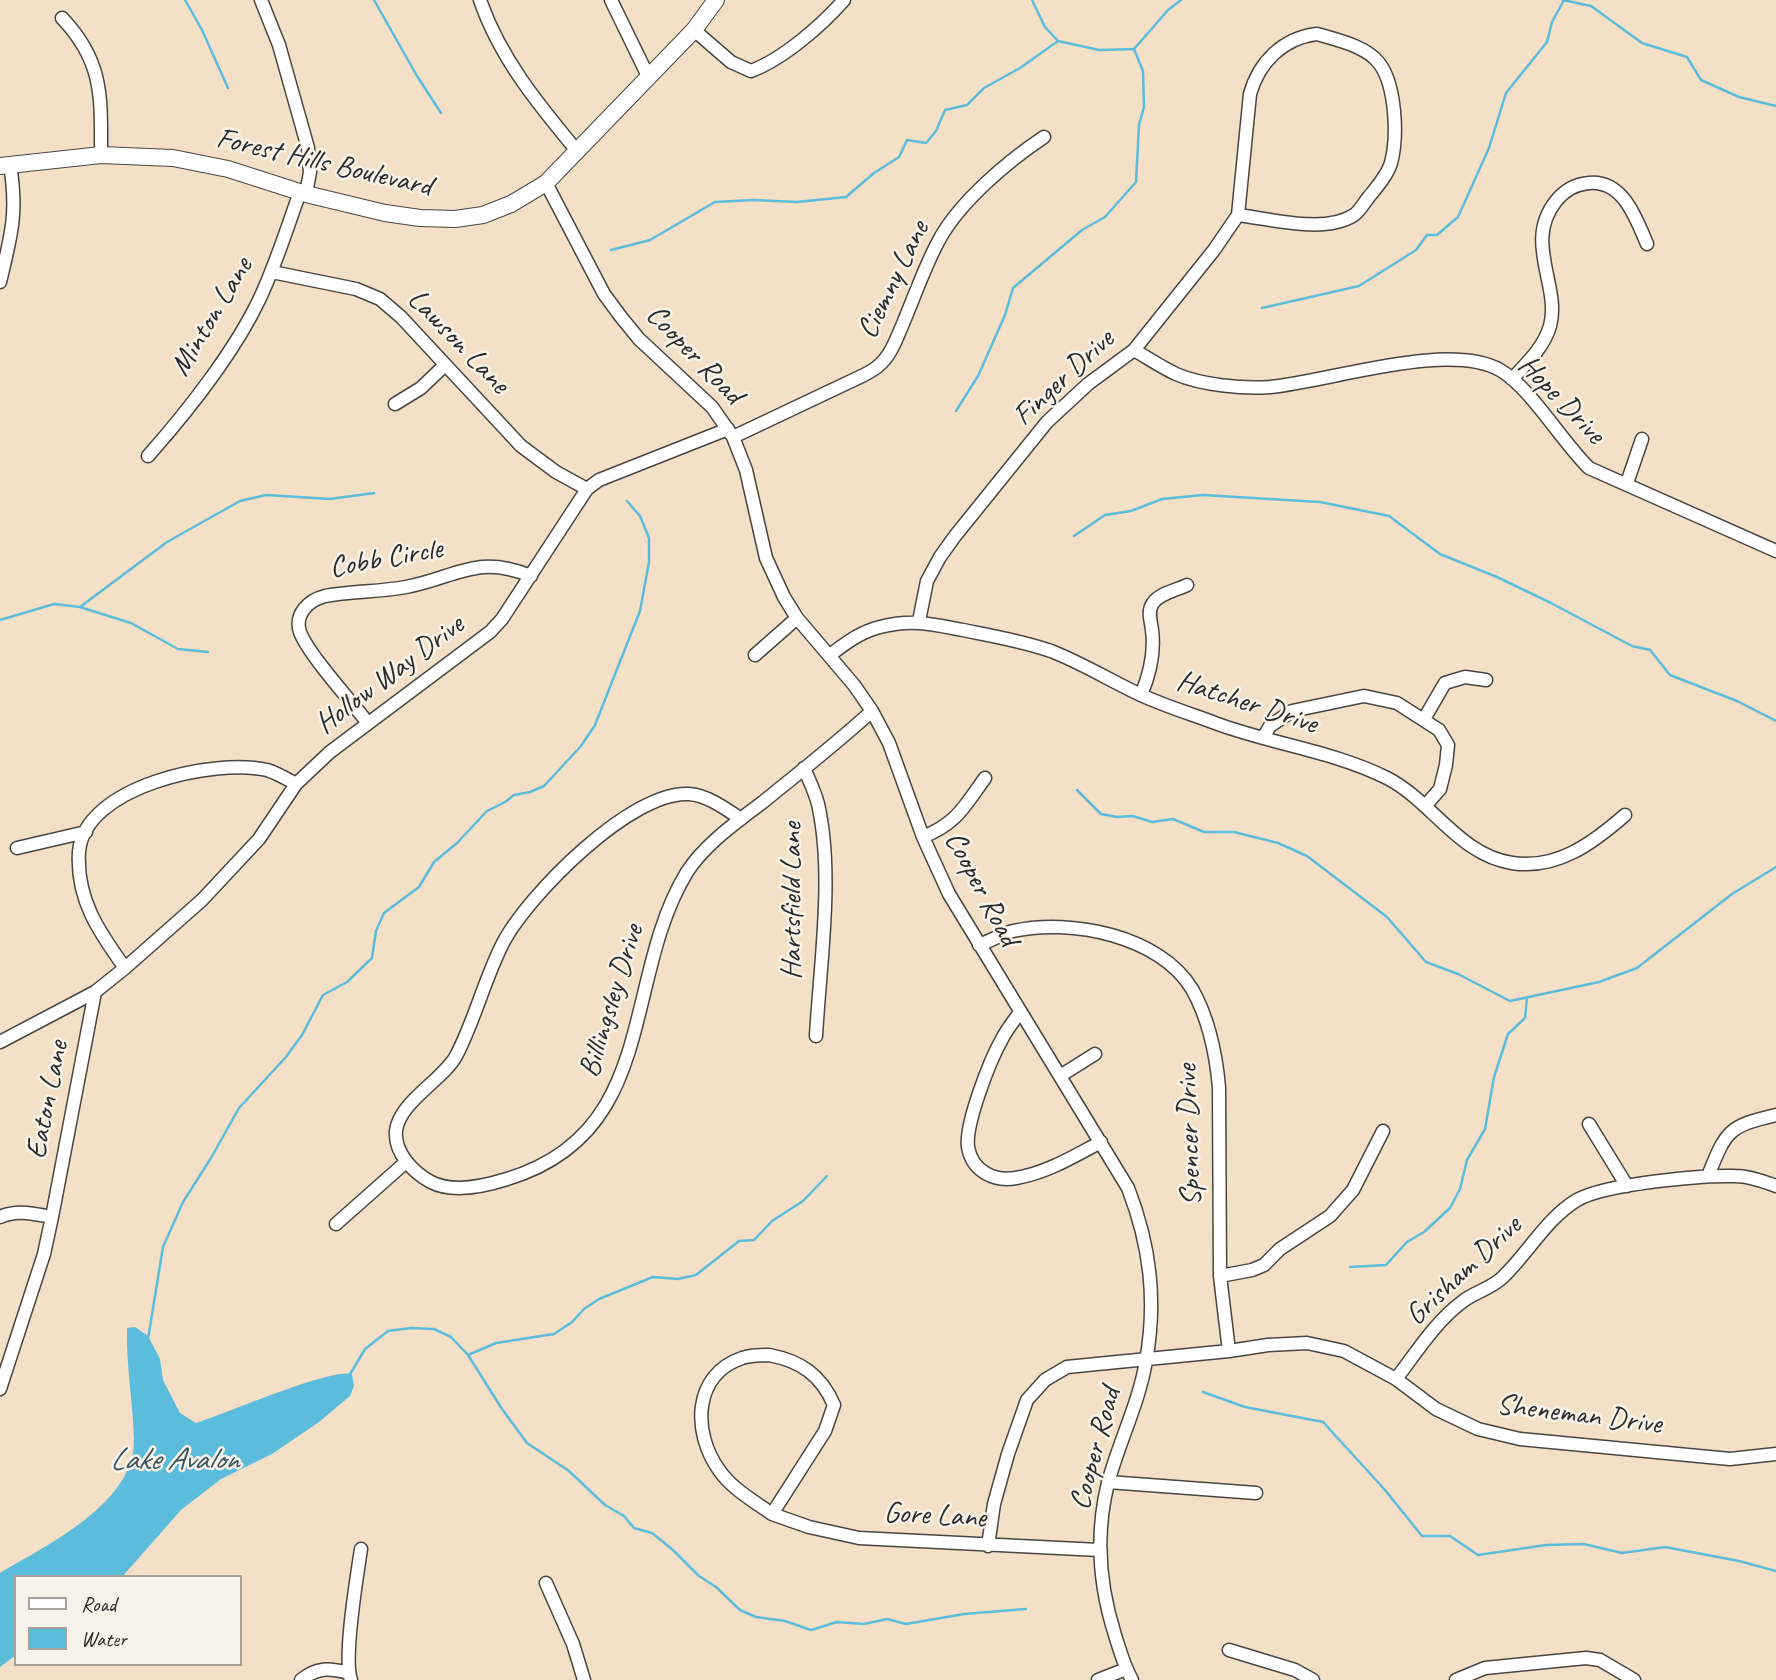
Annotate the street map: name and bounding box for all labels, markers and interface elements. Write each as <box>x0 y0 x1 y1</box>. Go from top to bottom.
street label: Forest Hills Boulevard <box>213 121 435 205</box>
street label: Ciemny Lane <box>850 215 938 345</box>
street label: Minton Lane <box>163 251 261 383</box>
street label: Lawson Lane <box>399 282 517 402</box>
street label: Cooper Road <box>638 298 750 412</box>
street label: Finger Drive <box>1006 322 1122 434</box>
street label: Hope Drive <box>1510 348 1612 452</box>
street label: Cobb Circle <box>327 531 445 587</box>
street label: Hollow Way Drive <box>309 608 471 742</box>
street label: Hatcher Drive <box>1172 663 1322 743</box>
street label: Hartsfield Lane <box>774 822 810 980</box>
street label: Cooper Road <box>936 825 1026 953</box>
street label: Billingsley Drive <box>572 920 652 1082</box>
street label: Eaton Lane <box>19 1038 77 1162</box>
street label: Spencer Drive <box>1170 1063 1210 1207</box>
street label: Grisham Drive <box>1399 1208 1529 1334</box>
street label: Cooper Road <box>1062 1384 1130 1514</box>
street label: Sheneman Drive <box>1495 1387 1663 1443</box>
water label: Lake Avalon <box>110 1442 238 1480</box>
street label: Gore Lane <box>883 1495 987 1537</box>
legend <box>14 1575 242 1666</box>
text: Road <box>81 1591 116 1617</box>
text: Water <box>81 1626 127 1652</box>

